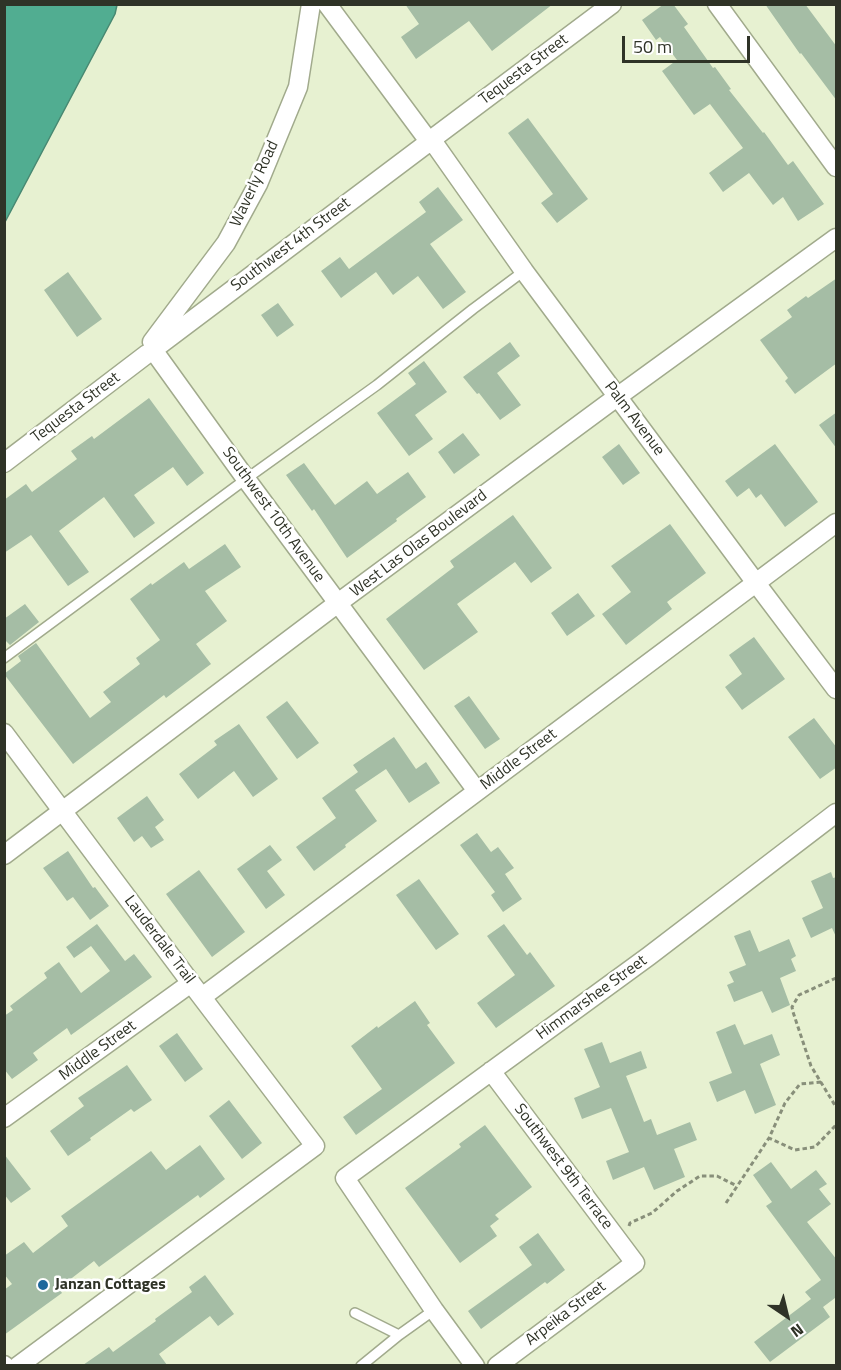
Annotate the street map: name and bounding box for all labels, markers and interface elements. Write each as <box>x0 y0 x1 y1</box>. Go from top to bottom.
scale bar <box>625 24 752 62</box>
street label: Tequesta Street <box>476 30 572 110</box>
text: 50 m <box>633 33 672 60</box>
street label: Waverly Road <box>227 138 283 230</box>
street label: Southwest 4th Street <box>228 194 354 296</box>
street label: Tequesta Street <box>28 368 124 448</box>
street label: Palm Avenue <box>600 378 668 460</box>
street label: Southwest 10th Avenue <box>218 444 328 586</box>
street label: West Las Olas Boulevard <box>347 486 491 602</box>
street label: Middle Street <box>477 725 561 795</box>
street label: Lauderdale Trail <box>120 892 198 988</box>
street label: Himmarshee Street <box>533 952 651 1044</box>
street label: Middle Street <box>56 1017 140 1085</box>
street label: Southwest 9th Terrace <box>510 1100 616 1234</box>
place label: Janzan Cottages <box>55 1275 166 1295</box>
marker: Janzan Cottages <box>36 1278 50 1292</box>
street label: Arpeika Street <box>522 1278 610 1350</box>
north arrow <box>757 1286 817 1346</box>
text: N <box>786 1318 809 1344</box>

